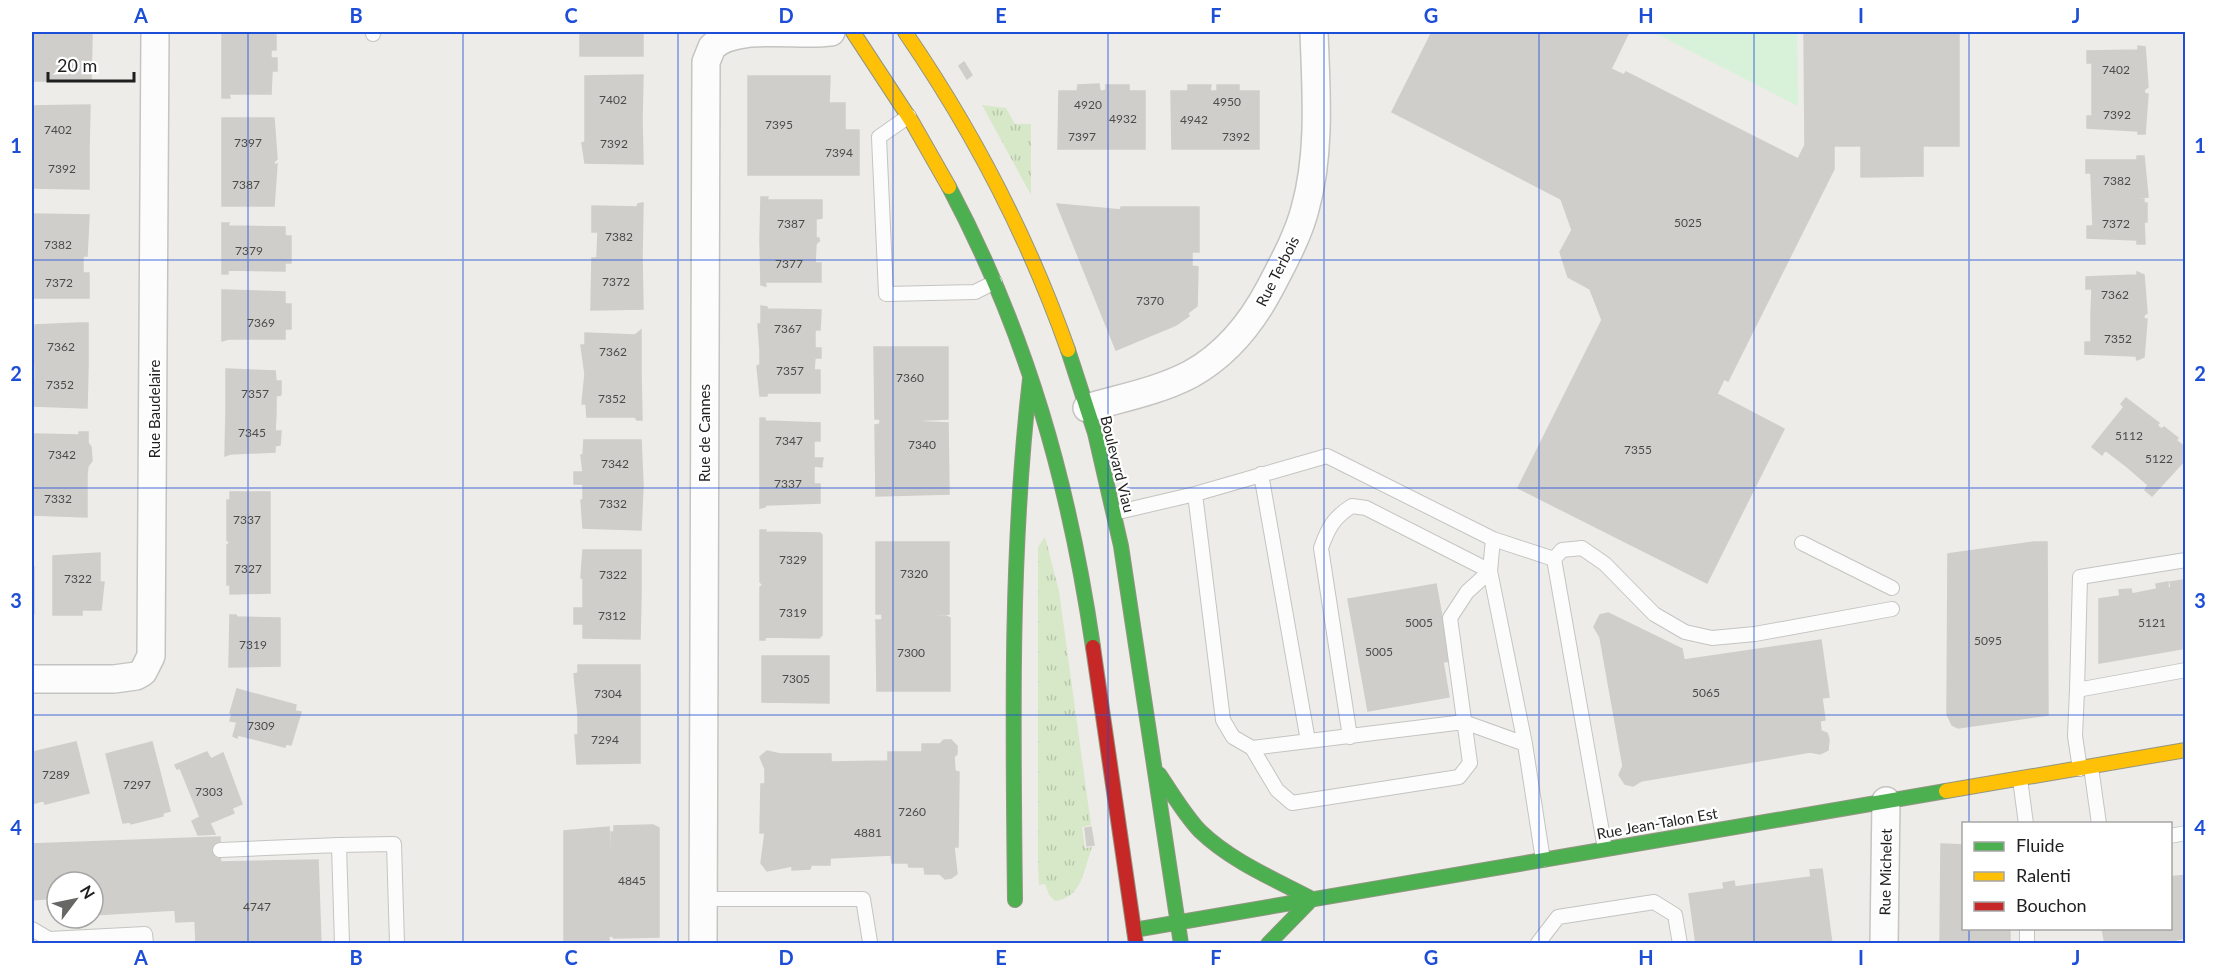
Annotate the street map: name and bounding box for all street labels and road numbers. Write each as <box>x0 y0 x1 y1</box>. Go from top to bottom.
street label: Rue Terbois <box>1252 233 1302 309</box>
street label: Rue Baudelaire <box>145 360 163 458</box>
street label: Rue de Cannes <box>695 384 713 482</box>
street label: Boulevard Viau <box>1097 414 1139 514</box>
street label: Rue Jean-Talon Est <box>1595 803 1719 843</box>
street label: Rue Michelet <box>1875 828 1895 916</box>

